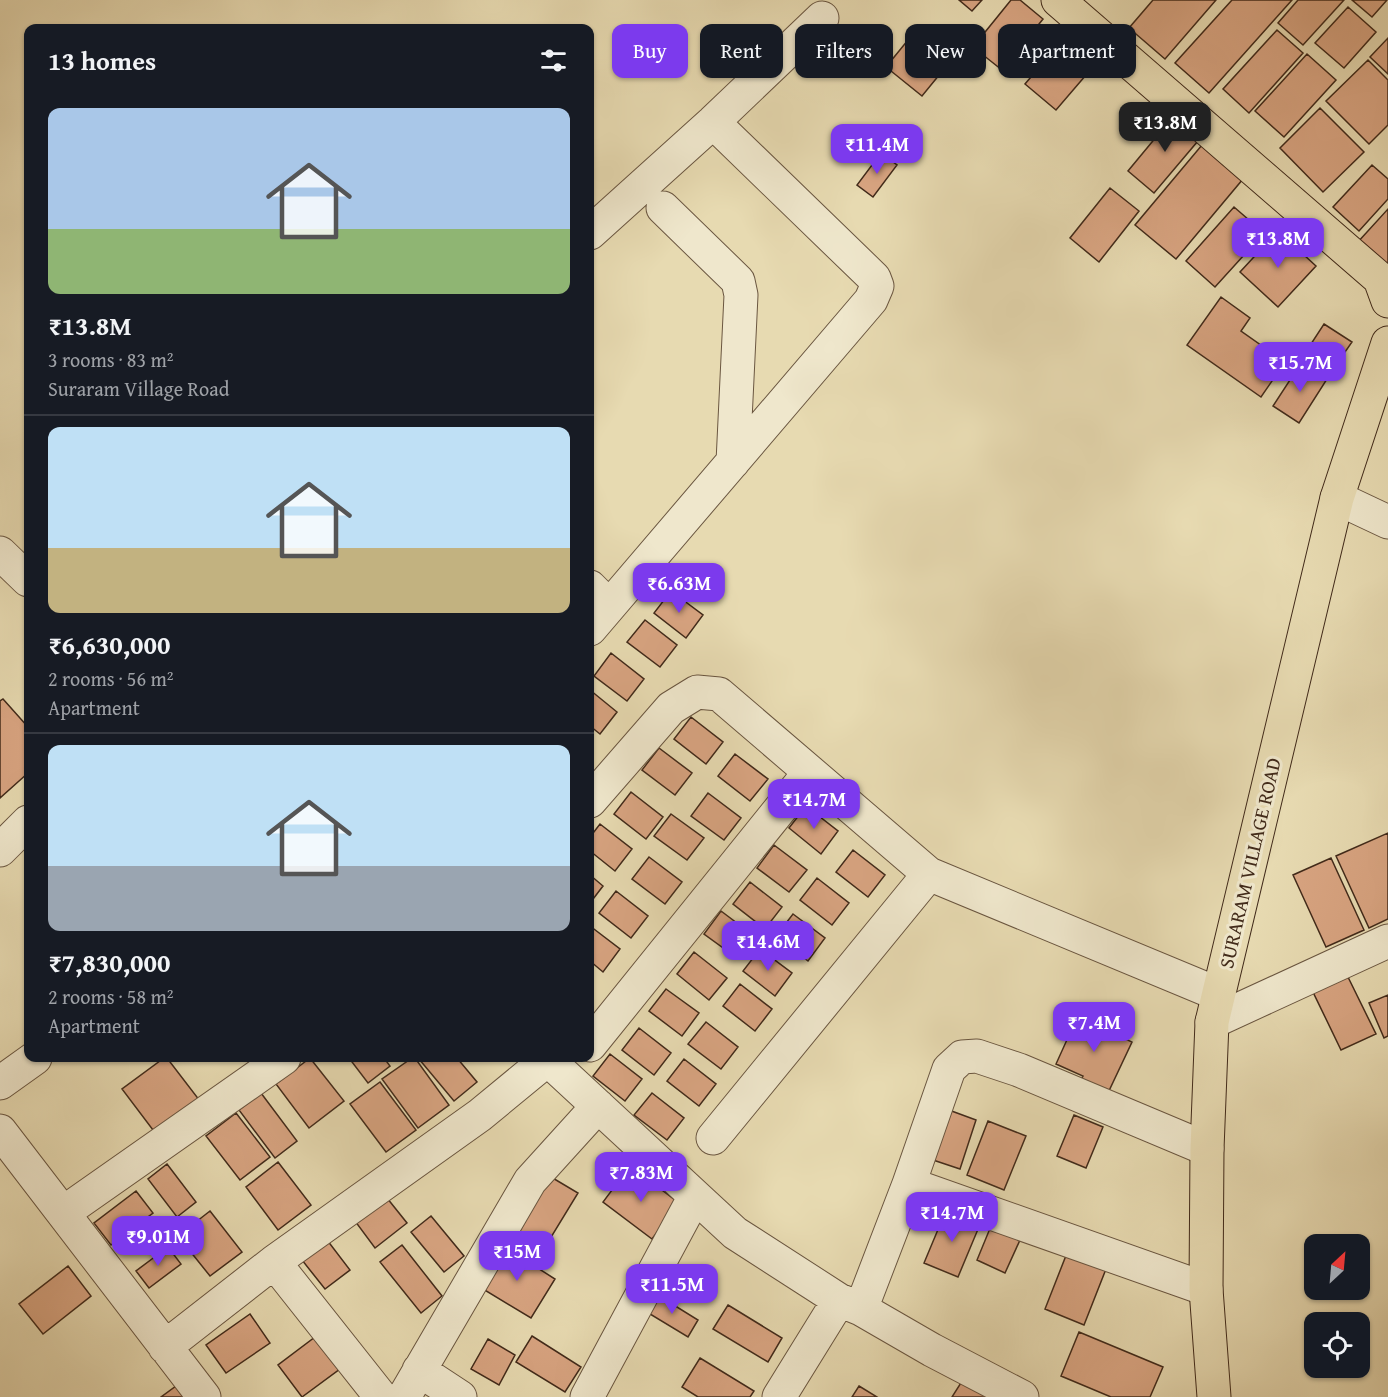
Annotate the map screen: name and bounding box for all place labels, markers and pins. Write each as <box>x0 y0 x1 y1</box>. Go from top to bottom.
pin: ₹13.8M <box>1116 102 1214 153</box>
pin: ₹11.4M <box>828 124 926 175</box>
pin: ₹13.8M <box>1229 218 1327 269</box>
pin: ₹15.7M <box>1251 342 1349 393</box>
pin: ₹6.63M <box>630 563 728 614</box>
pin: ₹14.7M <box>765 779 863 830</box>
pin: ₹14.6M <box>719 921 817 972</box>
pin: ₹7.4M <box>1052 1002 1136 1053</box>
pin: ₹7.83M <box>592 1152 690 1203</box>
pin: ₹14.7M <box>903 1192 1001 1243</box>
pin: ₹9.01M <box>109 1216 207 1267</box>
pin: ₹15M <box>481 1231 553 1282</box>
pin: ₹11.5M <box>623 1264 721 1315</box>

